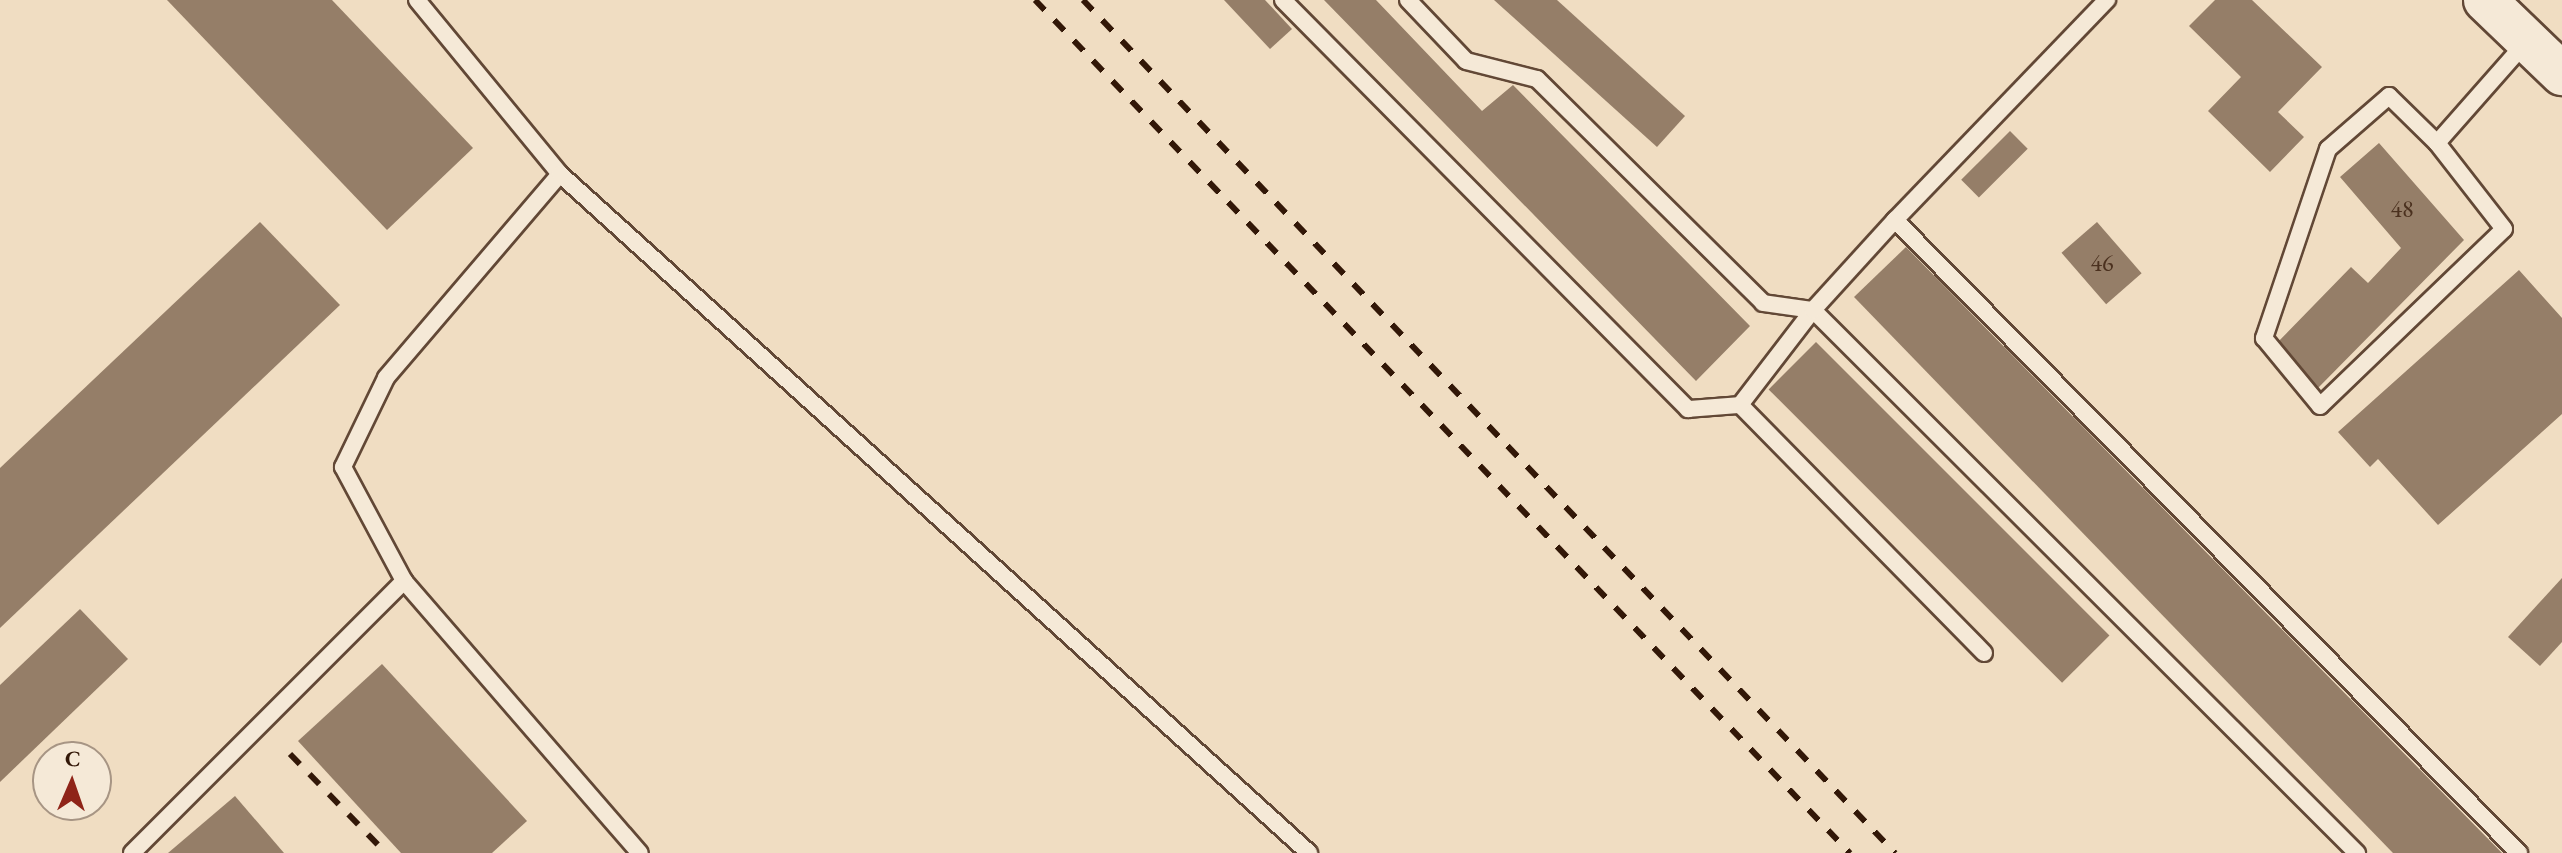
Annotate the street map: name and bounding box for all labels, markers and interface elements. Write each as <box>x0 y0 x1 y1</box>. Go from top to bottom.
house number: 48 <box>2390 195 2414 223</box>
house number: 46 <box>2090 249 2114 277</box>
north arrow <box>32 741 112 821</box>
text: С <box>64 744 81 773</box>

